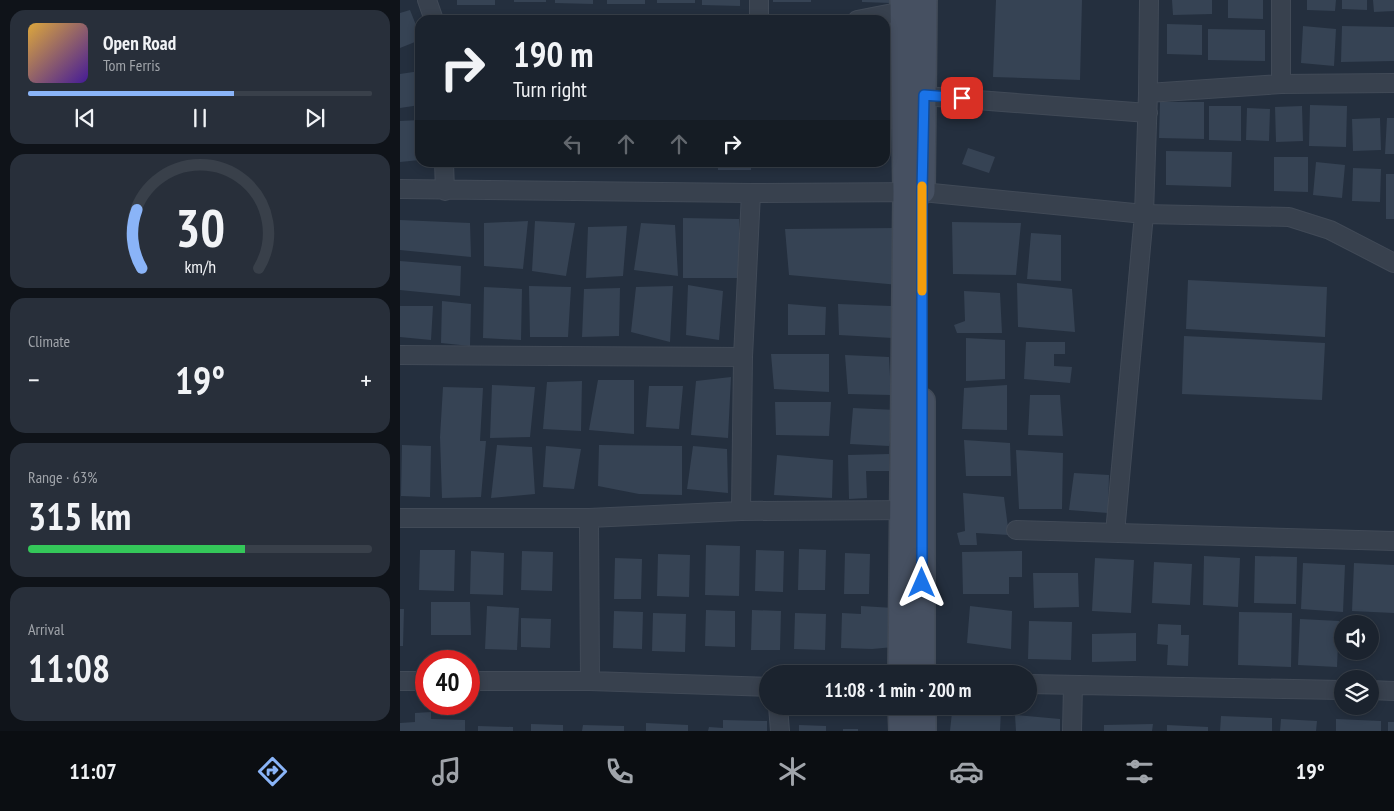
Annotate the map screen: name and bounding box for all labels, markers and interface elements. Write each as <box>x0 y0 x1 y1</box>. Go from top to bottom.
text: Open Road <box>103 31 176 55</box>
text: 190 m <box>513 31 594 77</box>
icon: right <box>430 35 495 100</box>
text: Tom Ferris <box>103 55 160 75</box>
text: Turn right <box>513 75 587 103</box>
pin <box>941 77 983 119</box>
icon: arrive <box>948 84 976 112</box>
icon: previous <box>71 104 99 132</box>
icon: pause <box>186 104 214 132</box>
icon: next <box>301 104 329 132</box>
icon: left <box>559 130 587 158</box>
icon: ahead <box>612 130 640 158</box>
icon: ahead <box>665 130 693 158</box>
icon: right <box>718 130 746 158</box>
text: 30 <box>175 194 225 261</box>
text: km/h <box>184 255 216 278</box>
text: Climate <box>28 331 70 351</box>
text: 19° <box>175 355 225 404</box>
text: − <box>28 361 40 398</box>
text: + <box>360 361 372 398</box>
text: Range · 63% <box>28 467 97 487</box>
text: 315 km <box>28 491 131 540</box>
position arrow <box>895 556 947 608</box>
map controls <box>1334 615 1379 715</box>
button: sound <box>1334 615 1379 660</box>
text: Arrival <box>28 619 64 639</box>
text: 11:08 <box>28 643 110 692</box>
speed limit sign: 40 <box>415 650 480 715</box>
button: layers <box>1334 670 1379 715</box>
text: 11:08 · 1 min · 200 m <box>825 678 971 702</box>
icon: directions <box>255 754 290 789</box>
icon: music <box>429 754 464 789</box>
icon: phone <box>602 754 637 789</box>
icon: climate <box>775 754 810 789</box>
icon: car <box>949 754 984 789</box>
icon: filters <box>1122 754 1157 789</box>
text: 11:07 <box>69 757 117 785</box>
text: 19° <box>1296 757 1325 785</box>

